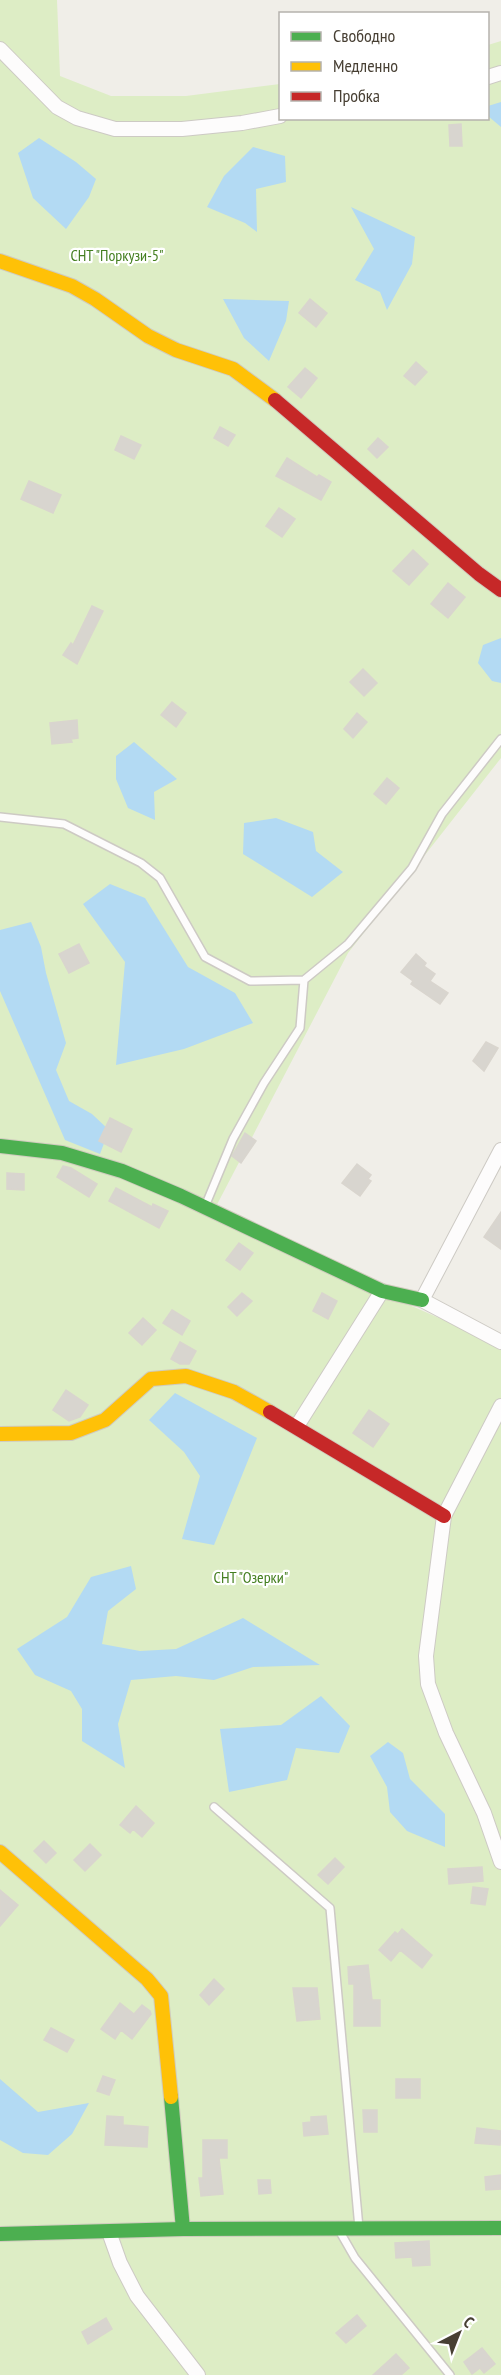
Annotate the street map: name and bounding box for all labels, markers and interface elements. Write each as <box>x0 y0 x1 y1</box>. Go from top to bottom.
legend <box>279 12 489 120</box>
text: Свободно <box>333 24 396 47</box>
text: Медленно <box>333 54 398 77</box>
text: Пробка <box>333 84 380 107</box>
park label: СНТ "Поркузи-5" <box>70 245 164 265</box>
park label: СНТ "Озерки" <box>214 1567 288 1587</box>
north arrow <box>429 2303 489 2363</box>
text: С <box>460 2312 479 2332</box>

